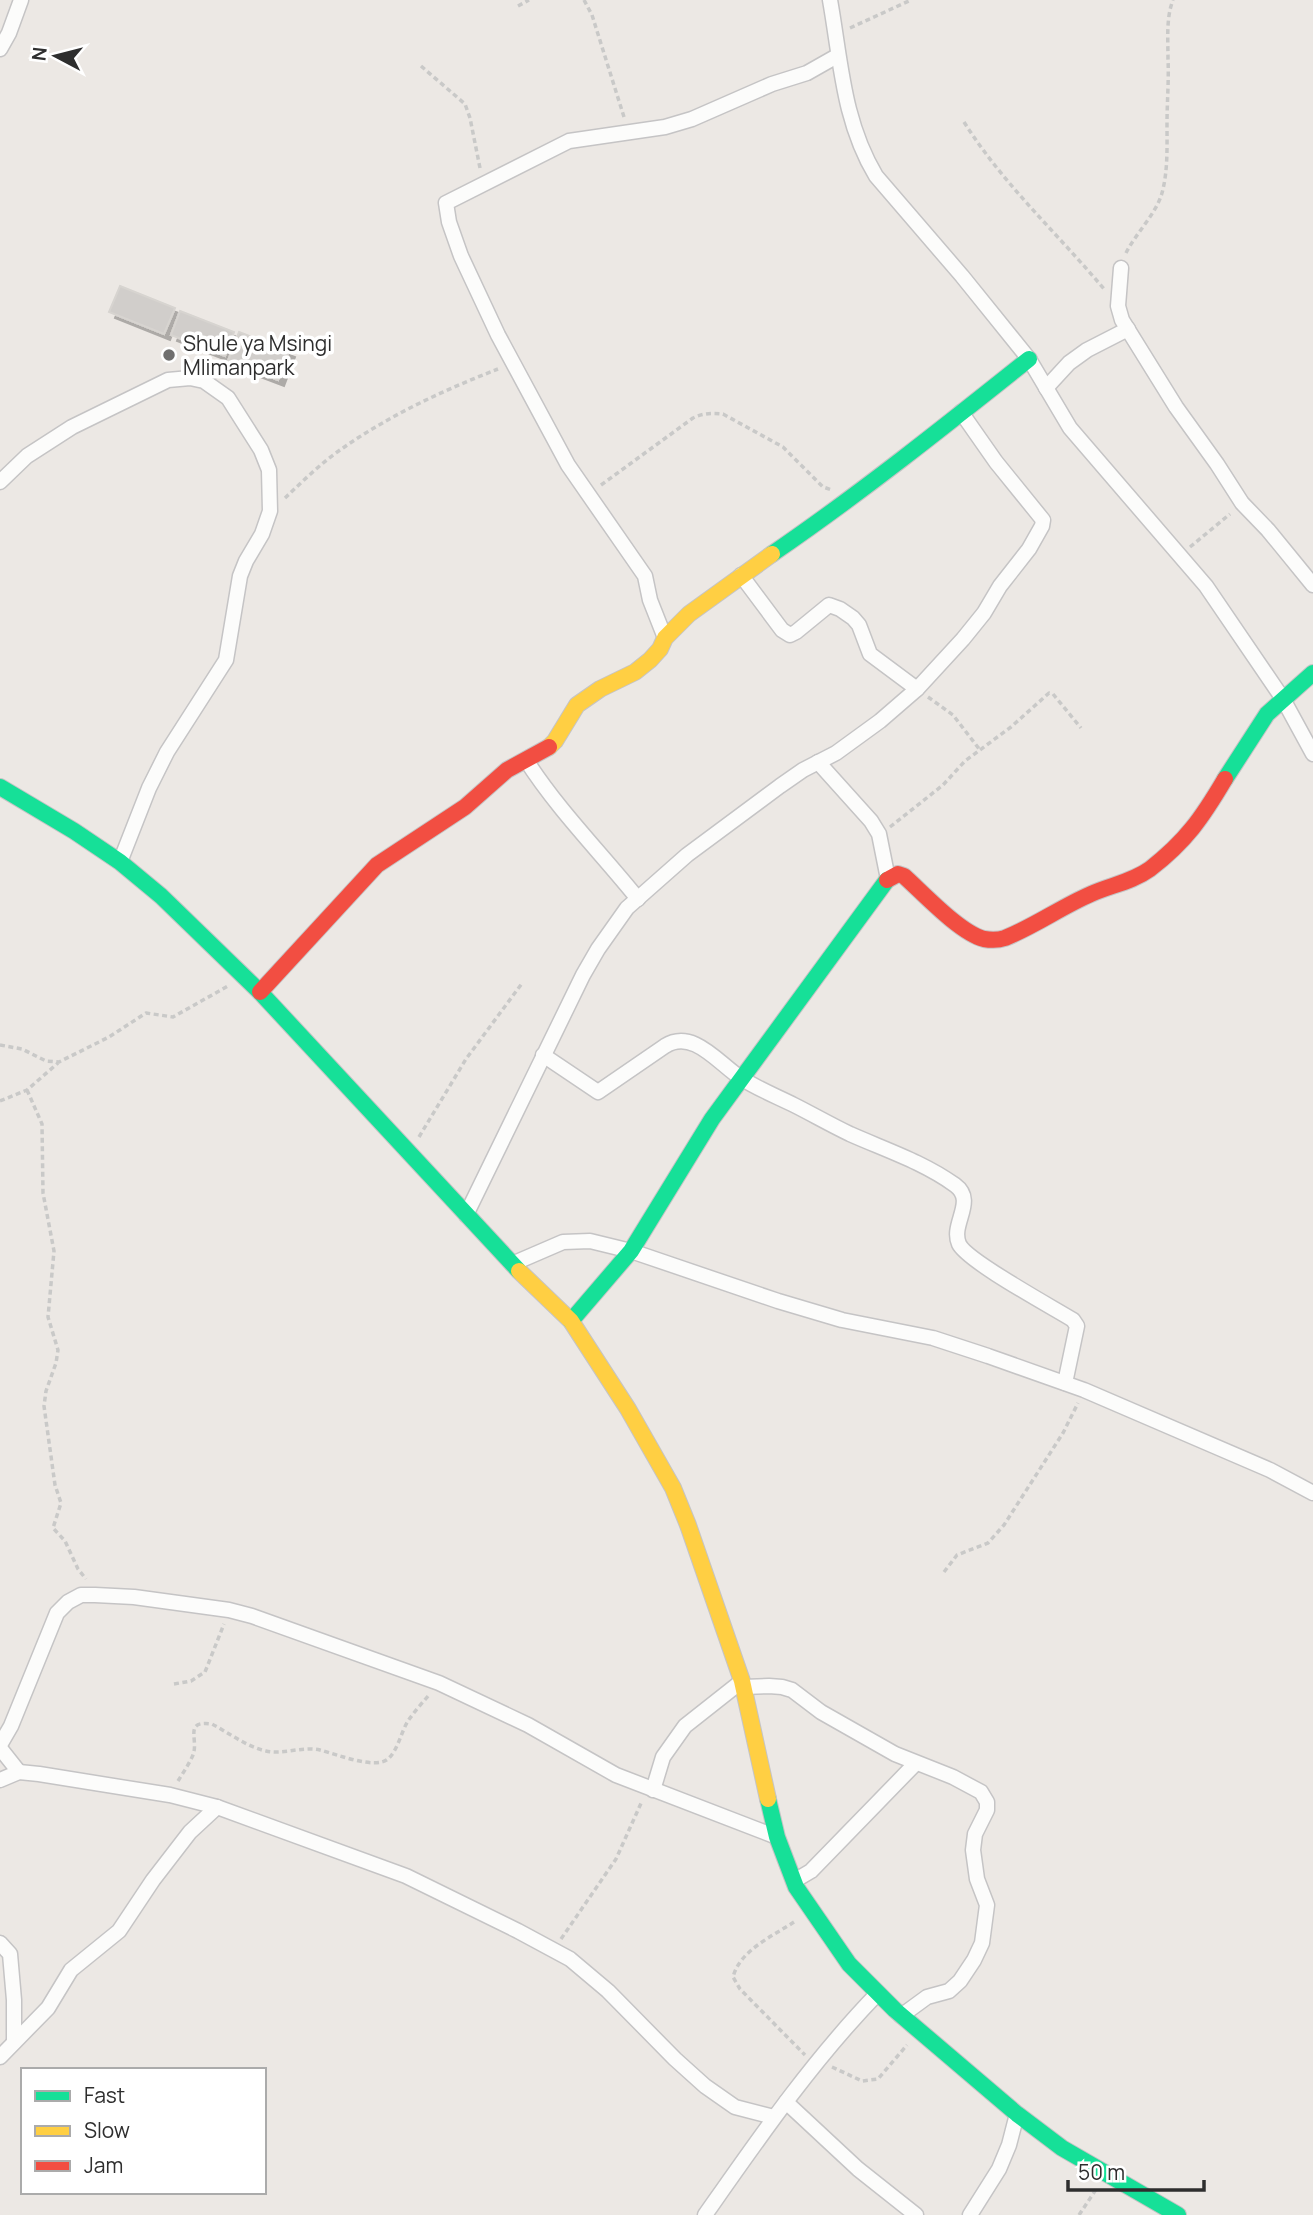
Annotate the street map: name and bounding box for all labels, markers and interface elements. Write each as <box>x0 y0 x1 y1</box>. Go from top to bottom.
north arrow <box>21 21 91 91</box>
text: N <box>25 46 53 62</box>
place label: Shule ya Msingi Mlimanpark <box>183 329 332 381</box>
marker: Shule ya Msingi Mlimanpark <box>161 347 177 363</box>
legend <box>21 2068 266 2194</box>
text: Fast <box>84 2081 125 2109</box>
text: Slow <box>84 2116 130 2144</box>
scale bar <box>1068 2148 1204 2192</box>
text: Jam <box>84 2151 123 2179</box>
text: 50 m <box>1078 2158 1125 2186</box>

